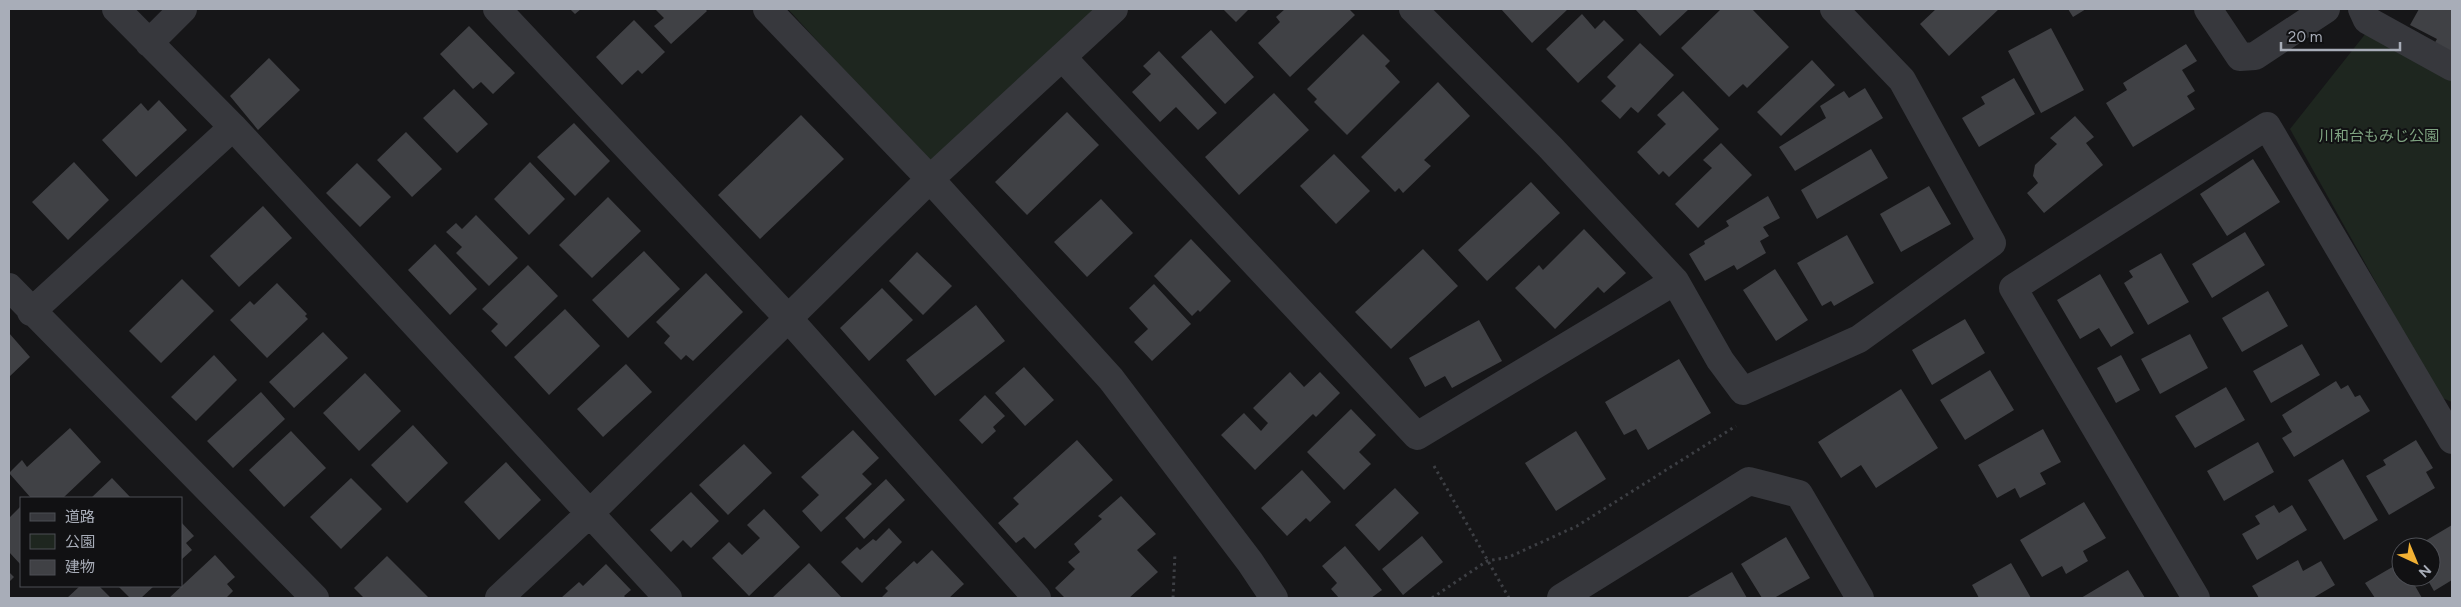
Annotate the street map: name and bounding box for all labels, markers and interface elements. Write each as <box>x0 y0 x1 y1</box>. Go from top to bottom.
scale bar <box>2281 20 2400 52</box>
text: 20 m <box>2288 28 2322 46</box>
park label: 川和台もみじ公園 <box>2319 127 2439 145</box>
legend <box>20 497 182 587</box>
text: 道路 <box>65 508 95 526</box>
text: 公園 <box>65 533 95 551</box>
north arrow <box>2391 537 2441 587</box>
text: 建物 <box>65 558 95 576</box>
text: N <box>2415 561 2434 581</box>

